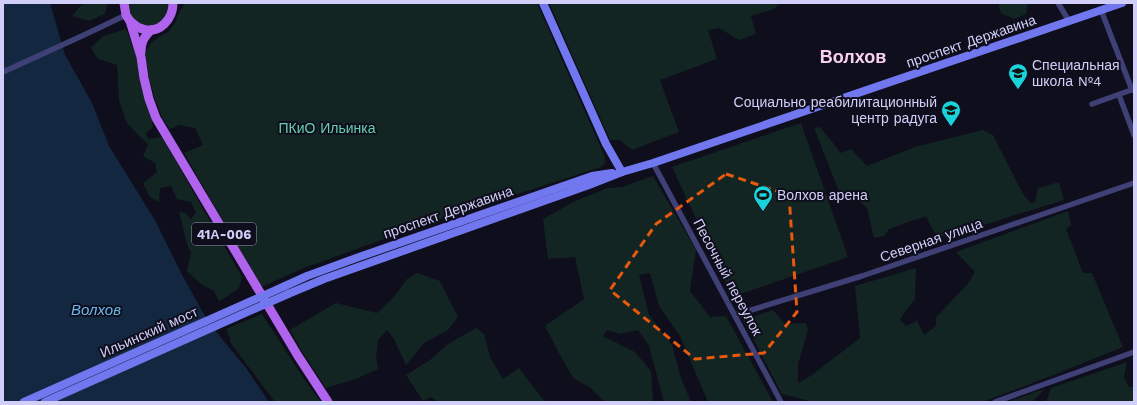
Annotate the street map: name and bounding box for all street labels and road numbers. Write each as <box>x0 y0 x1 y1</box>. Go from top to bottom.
street label: проспект Державина <box>904 11 1038 71</box>
street label: проспект Державина <box>381 182 515 242</box>
street label: Северная улица <box>878 215 984 265</box>
street label: Песочный переулок <box>690 216 766 339</box>
road number: 41А-006 <box>192 223 256 245</box>
street label: Ильинский мост <box>98 303 201 361</box>

